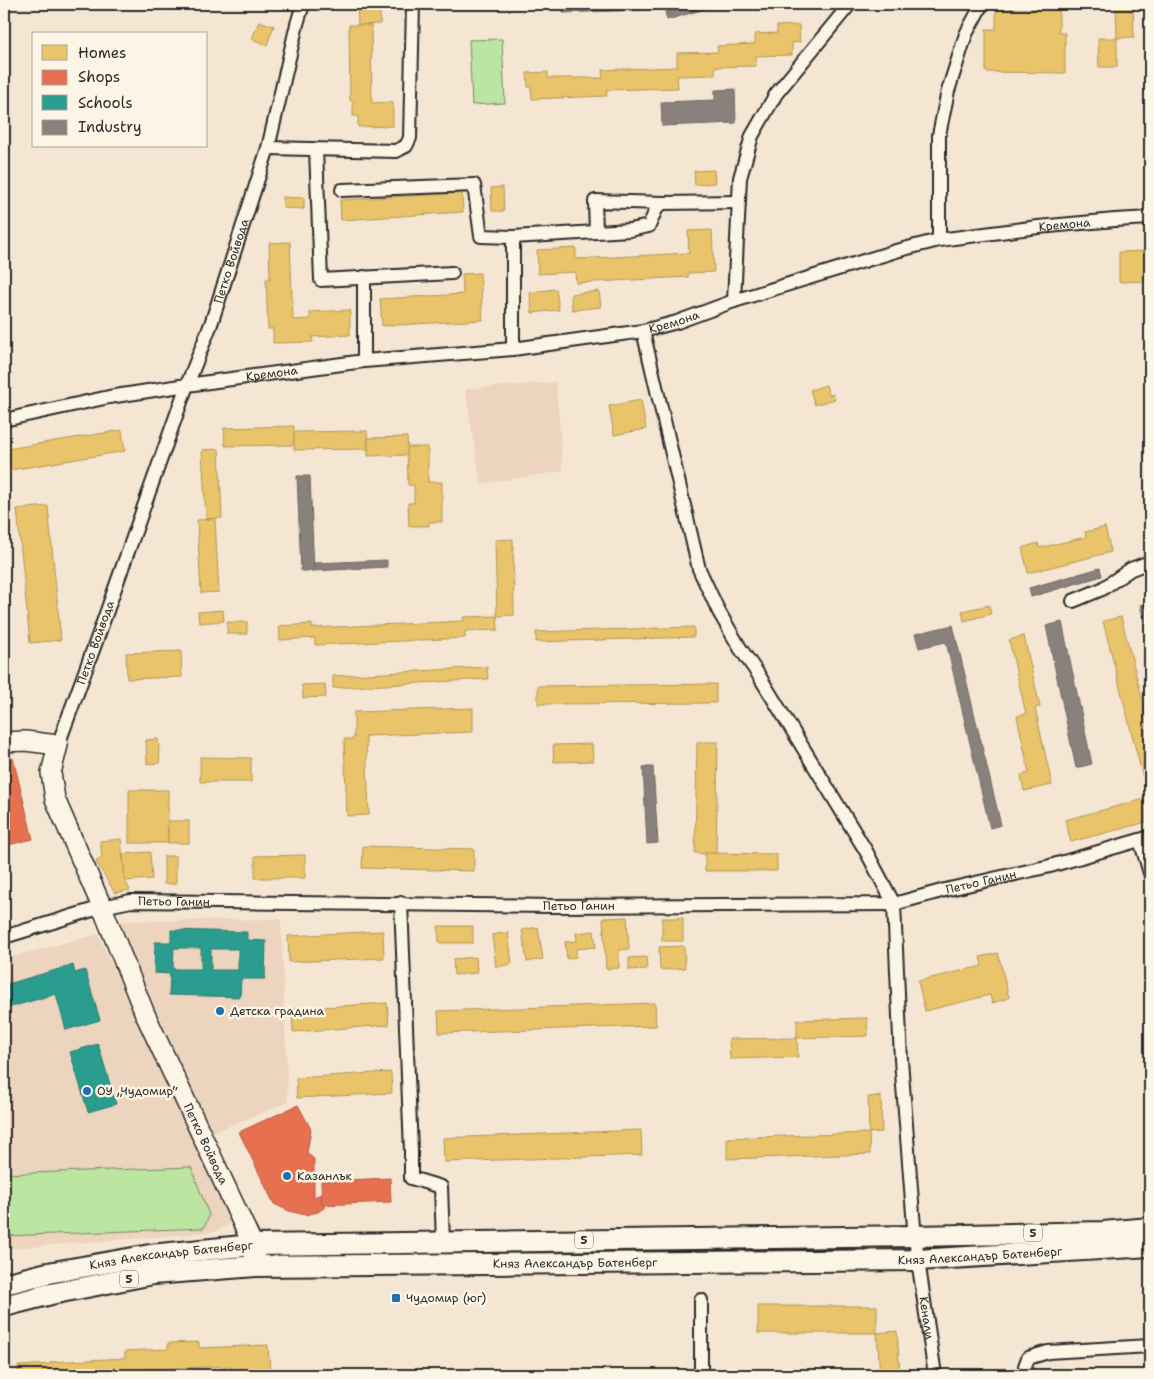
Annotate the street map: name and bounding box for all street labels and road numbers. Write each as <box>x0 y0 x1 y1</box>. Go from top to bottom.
street label: Кремона <box>1038 214 1092 235</box>
street label: Петко Войвода <box>210 216 253 306</box>
street label: Кремона <box>647 306 702 337</box>
street label: Кремона <box>245 362 299 385</box>
street label: Петко Войвода <box>73 598 118 687</box>
street label: Петьо Ганин <box>944 866 1018 898</box>
street label: Петьо Ганин <box>138 893 210 910</box>
street label: Петьо Ганин <box>543 898 615 914</box>
street label: Петко Войвода <box>180 1101 232 1188</box>
road number: 5 <box>1024 1224 1042 1242</box>
road number: 5 <box>575 1232 593 1248</box>
street label: Княз Александър Батенберг <box>88 1237 254 1274</box>
street label: Княз Александър Батенберг <box>898 1243 1063 1268</box>
street label: Княз Александър Батенберг <box>493 1254 658 1272</box>
road number: 5 <box>120 1270 138 1288</box>
street label: Кенали <box>915 1295 938 1341</box>

